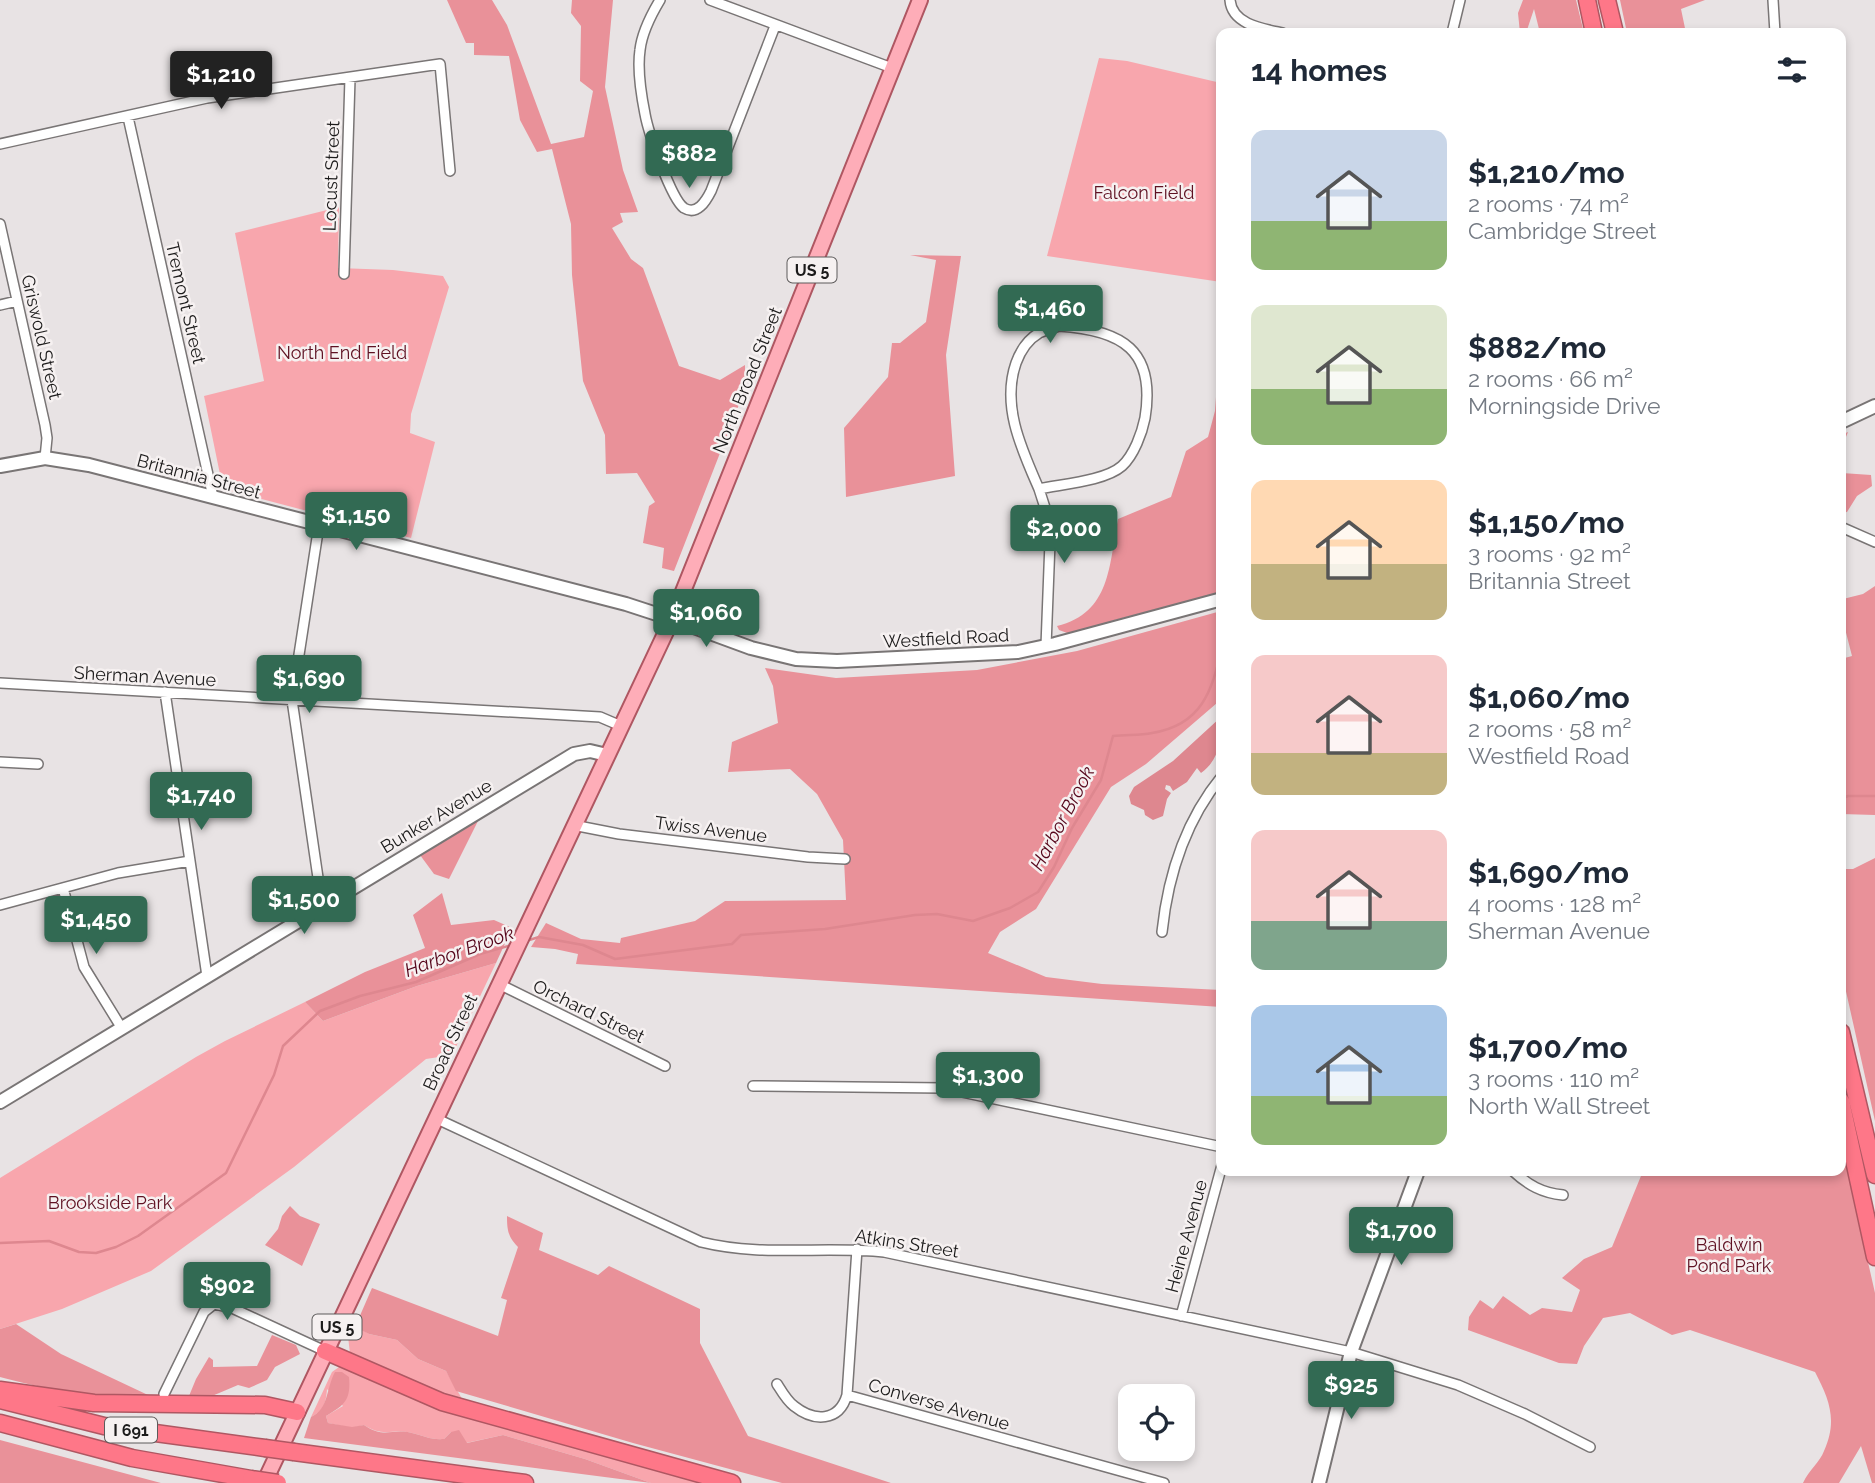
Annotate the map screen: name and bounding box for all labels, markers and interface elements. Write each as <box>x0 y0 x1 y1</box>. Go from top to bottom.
icon: filters <box>1773 51 1811 89</box>
pin: $1,210 <box>164 52 278 111</box>
text: 14 homes <box>1251 53 1387 88</box>
text: $1,210 <box>186 60 256 87</box>
street label: Locust Street <box>319 120 343 232</box>
pin: $882 <box>648 130 730 190</box>
text: $882 <box>661 139 717 166</box>
text: $1,210/mo <box>1468 155 1625 190</box>
icon: home <box>1307 158 1391 242</box>
park label: Falcon Field <box>1094 182 1194 203</box>
text: 2 rooms · 74 m² <box>1468 190 1629 217</box>
text: Cambridge Street <box>1468 217 1656 244</box>
street label: Tremont Street <box>162 240 210 366</box>
road number: US 5 <box>788 258 836 282</box>
street label: Griswold Street <box>17 273 67 401</box>
pin: $1,460 <box>993 286 1107 345</box>
text: $1,460 <box>1014 294 1086 321</box>
street label: North Broad Street <box>708 304 786 456</box>
text: $882/mo <box>1468 330 1606 365</box>
icon: home <box>1307 333 1391 417</box>
park label: North End Field <box>277 342 407 363</box>
text: 2 rooms · 66 m² <box>1468 365 1633 392</box>
text: Morningside Drive <box>1468 392 1660 419</box>
street label: Britannia Street <box>135 449 263 503</box>
pin: $1,150 <box>299 492 413 552</box>
text: $1,150 <box>321 501 391 528</box>
pin: $2,000 <box>1007 505 1121 565</box>
text: $1,150/mo <box>1468 505 1624 540</box>
icon: home <box>1307 508 1391 592</box>
text: $2,000 <box>1026 514 1102 541</box>
text: 3 rooms · 92 m² <box>1468 540 1631 567</box>
text: Britannia Street <box>1468 567 1631 594</box>
pin: $1,060 <box>649 590 763 649</box>
text: $1,060 <box>669 598 743 625</box>
street label: Westfield Road <box>882 624 1010 652</box>
pin: $1,690 <box>252 656 366 715</box>
street label: Sherman Avenue <box>73 662 217 690</box>
text: $1,690 <box>273 664 345 691</box>
text: $1,060/mo <box>1468 680 1630 715</box>
icon: home <box>1307 683 1391 767</box>
text: 2 rooms · 58 m² <box>1468 715 1631 742</box>
text: Westfield Road <box>1468 742 1630 769</box>
water label: Harbor Brook <box>1025 762 1099 874</box>
pin: $1,740 <box>144 772 258 832</box>
street label: Bunker Avenue <box>377 774 496 857</box>
text: $1,740 <box>166 781 236 808</box>
street label: Twiss Avenue <box>654 812 769 846</box>
text: $1,690/mo <box>1468 855 1629 890</box>
icon: home <box>1307 858 1391 942</box>
pin: $1,500 <box>247 876 361 936</box>
text: $1,500 <box>268 885 340 912</box>
text: 4 rooms · 128 m² <box>1468 890 1641 917</box>
pin: $1,450 <box>39 897 153 956</box>
text: $1,450 <box>60 905 132 932</box>
text: Sherman Avenue <box>1468 917 1650 944</box>
water label: Harbor Brook <box>401 921 517 981</box>
street label: Orchard Street <box>530 975 648 1047</box>
street label: Broad Street <box>418 990 482 1094</box>
text: $1,700/mo <box>1468 1030 1628 1065</box>
icon: home <box>1307 1033 1391 1117</box>
pin: $1,300 <box>931 1052 1045 1112</box>
text: $1,300 <box>952 1061 1024 1088</box>
text: 3 rooms · 110 m² <box>1468 1065 1639 1092</box>
text: North Wall Street <box>1468 1092 1650 1119</box>
street label: Heine Avenue <box>1161 1177 1211 1295</box>
park label: Brookside Park <box>48 1192 173 1213</box>
pin: $1,700 <box>1344 1208 1458 1267</box>
text: $1,700 <box>1365 1216 1437 1243</box>
street label: Atkins Street <box>854 1224 960 1262</box>
park label: Baldwin Pond Park <box>1687 1234 1772 1276</box>
pin: $902 <box>186 1262 268 1322</box>
text: $902 <box>199 1271 255 1298</box>
road number: US 5 <box>312 1315 362 1340</box>
pin: $925 <box>1310 1362 1392 1421</box>
text: $925 <box>1324 1370 1378 1397</box>
street label: Converse Avenue <box>866 1374 1012 1434</box>
map controls <box>1118 1384 1195 1461</box>
button: locate <box>1118 1384 1195 1461</box>
road number: I 691 <box>105 1418 157 1442</box>

